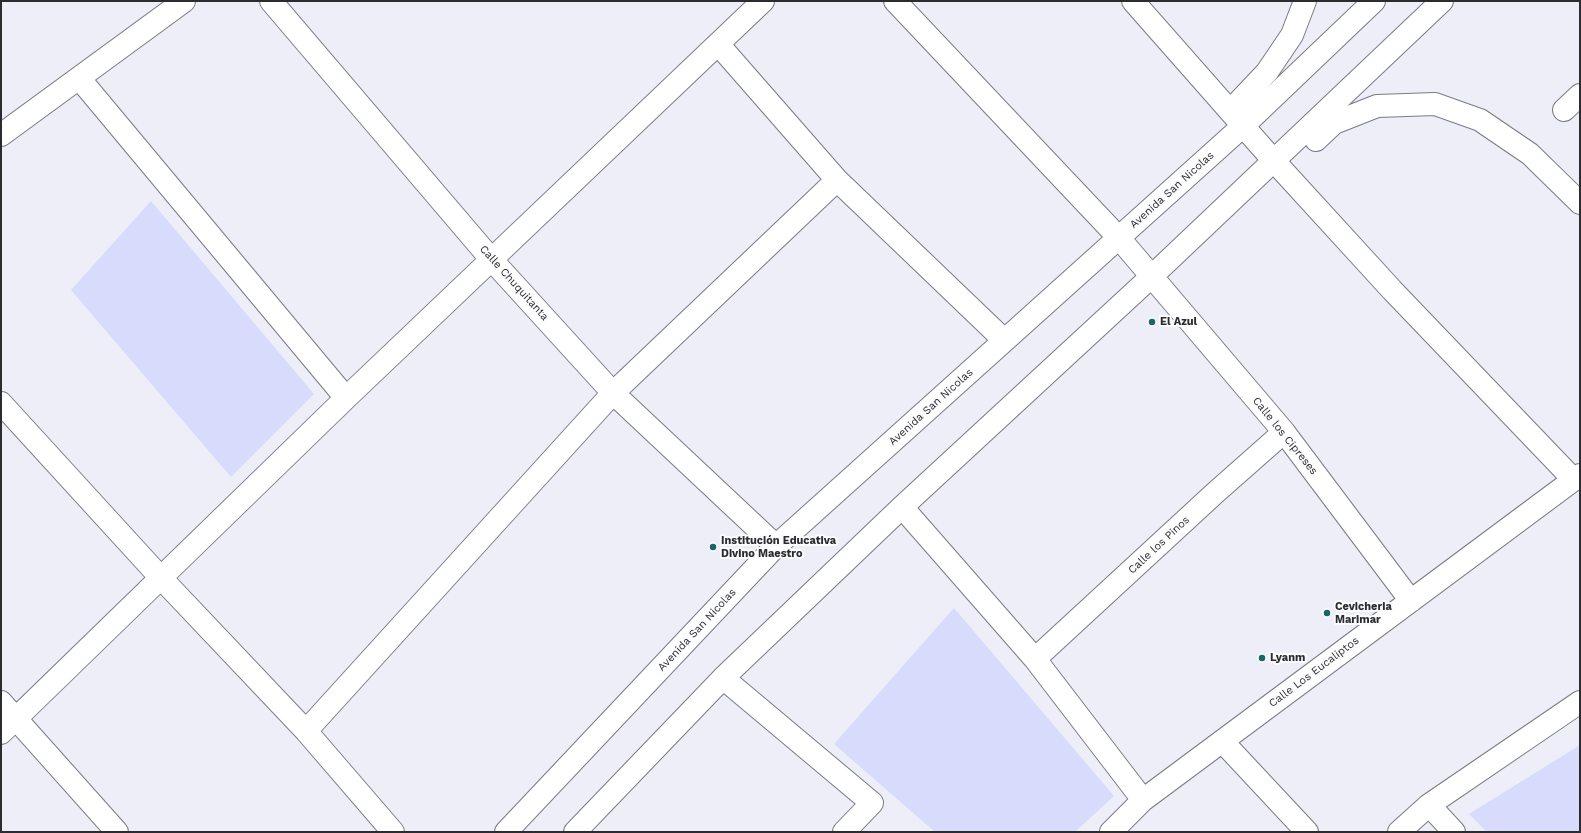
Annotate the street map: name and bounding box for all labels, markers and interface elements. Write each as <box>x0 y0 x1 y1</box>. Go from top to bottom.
street label: Avenida San Nicolas <box>1127 149 1217 231</box>
street label: Calle Chuquitanta <box>477 243 551 323</box>
place label: El Azul <box>1160 315 1197 329</box>
marker: El Azul <box>1147 317 1157 327</box>
street label: Avenida San Nicolas <box>886 366 976 448</box>
street label: Calle los Cipreses <box>1250 395 1320 477</box>
street label: Calle los Pinos <box>1126 513 1192 577</box>
place label: Institución Educativa Divino Maestro <box>721 534 836 560</box>
marker: Institución Educativa Divino Maestro <box>708 542 718 552</box>
street label: Avenida San Nicolas <box>655 586 739 674</box>
place label: Cevicheria Marimar <box>1335 600 1392 626</box>
marker: Cevicheria Marimar <box>1322 608 1332 618</box>
street label: Calle Los Eucaliptos <box>1266 634 1362 710</box>
place label: Lyanm <box>1270 651 1305 665</box>
marker: Lyanm <box>1257 653 1267 663</box>

